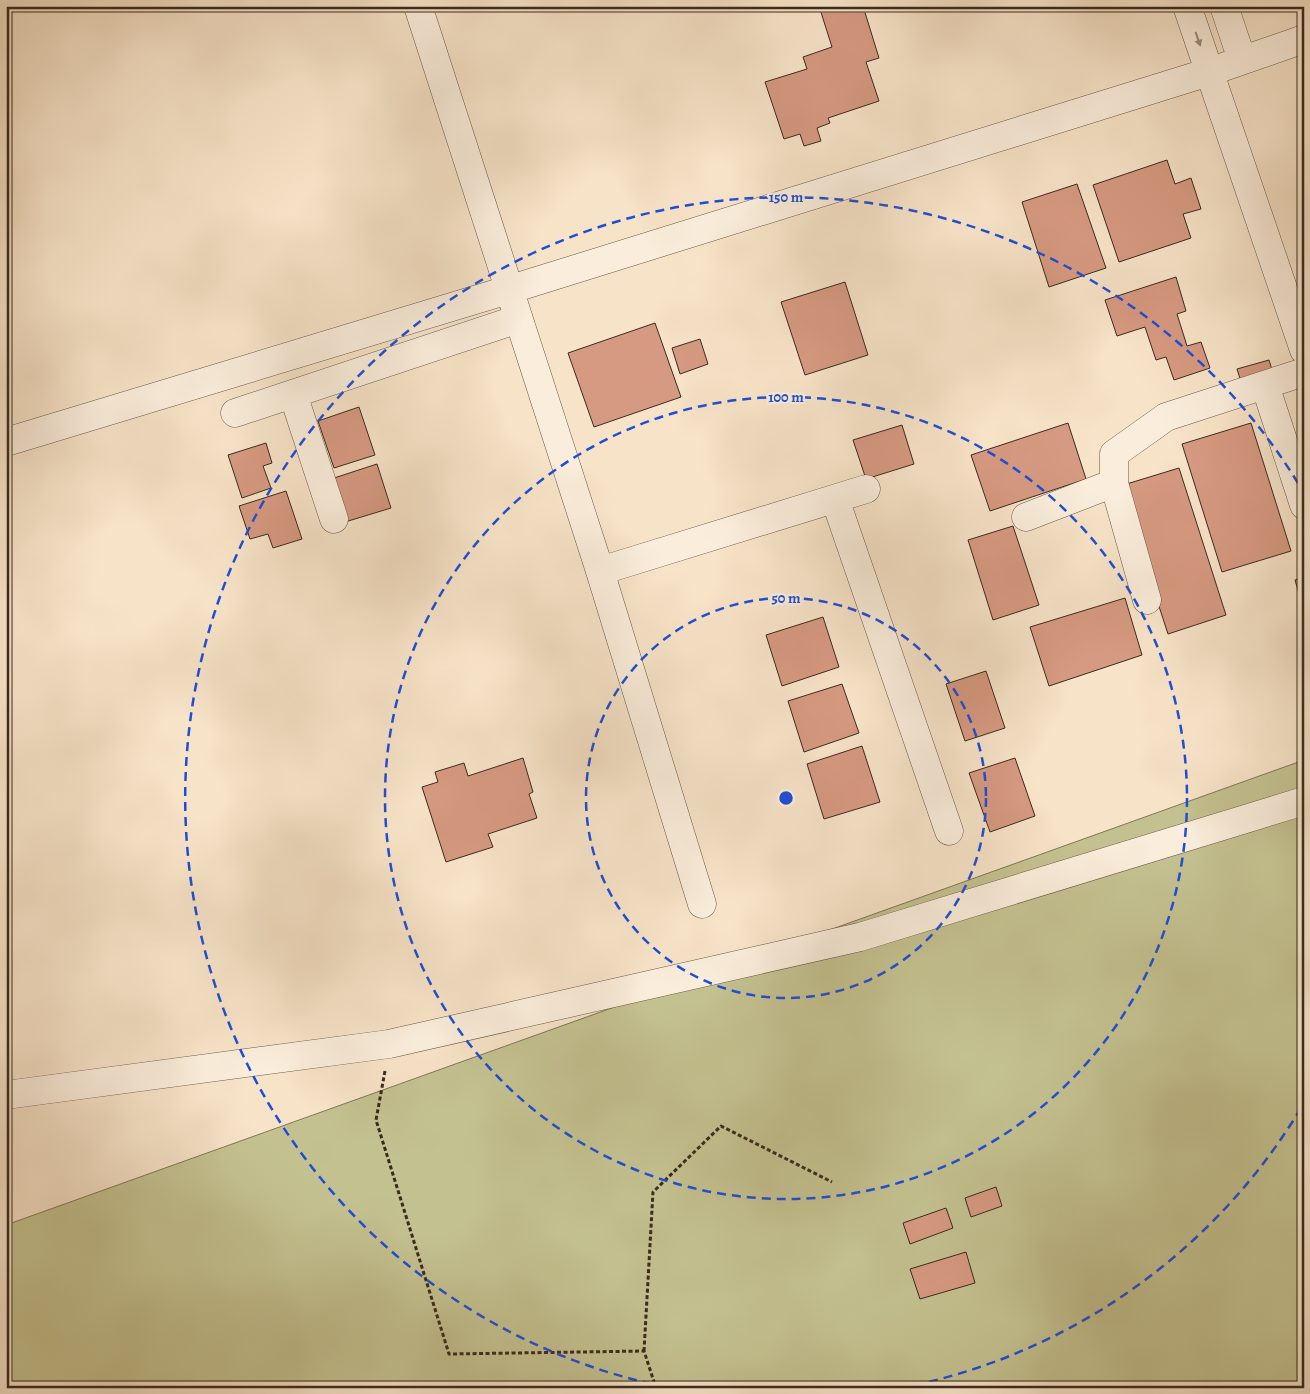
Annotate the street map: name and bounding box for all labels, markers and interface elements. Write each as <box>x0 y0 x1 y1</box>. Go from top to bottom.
one-way arrow <box>1194 32 1202 47</box>
text: 150 m <box>769 187 804 207</box>
text: 100 m <box>768 387 804 407</box>
text: 50 m <box>771 588 801 608</box>
centre of rings <box>777 789 795 807</box>

